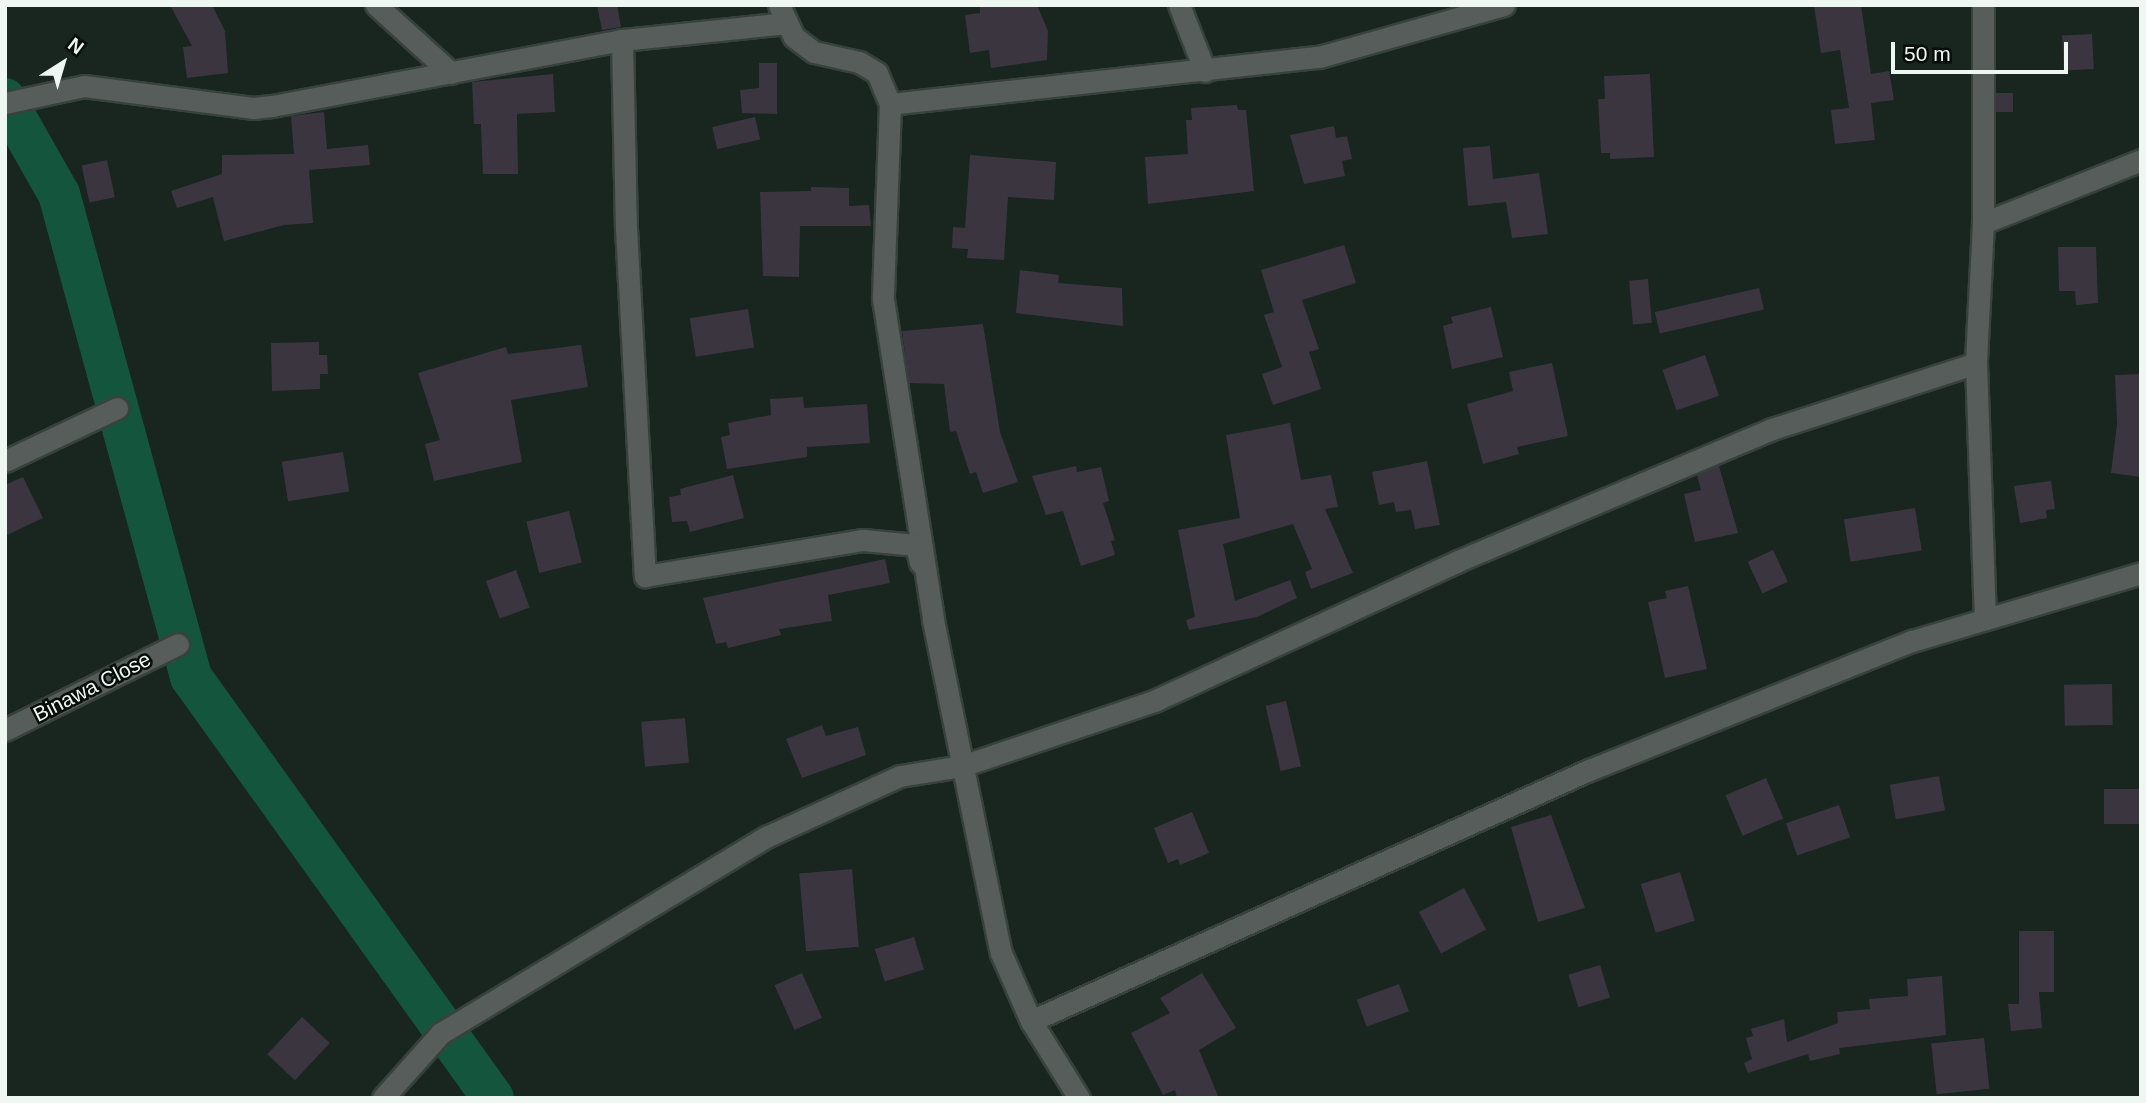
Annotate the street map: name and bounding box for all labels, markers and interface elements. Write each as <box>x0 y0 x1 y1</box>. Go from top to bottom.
north arrow <box>28 28 98 98</box>
scale bar <box>1894 28 2071 72</box>
text: N <box>64 33 88 58</box>
text: 50 m <box>1904 42 1951 65</box>
street label: Binawa Close <box>29 647 155 727</box>

